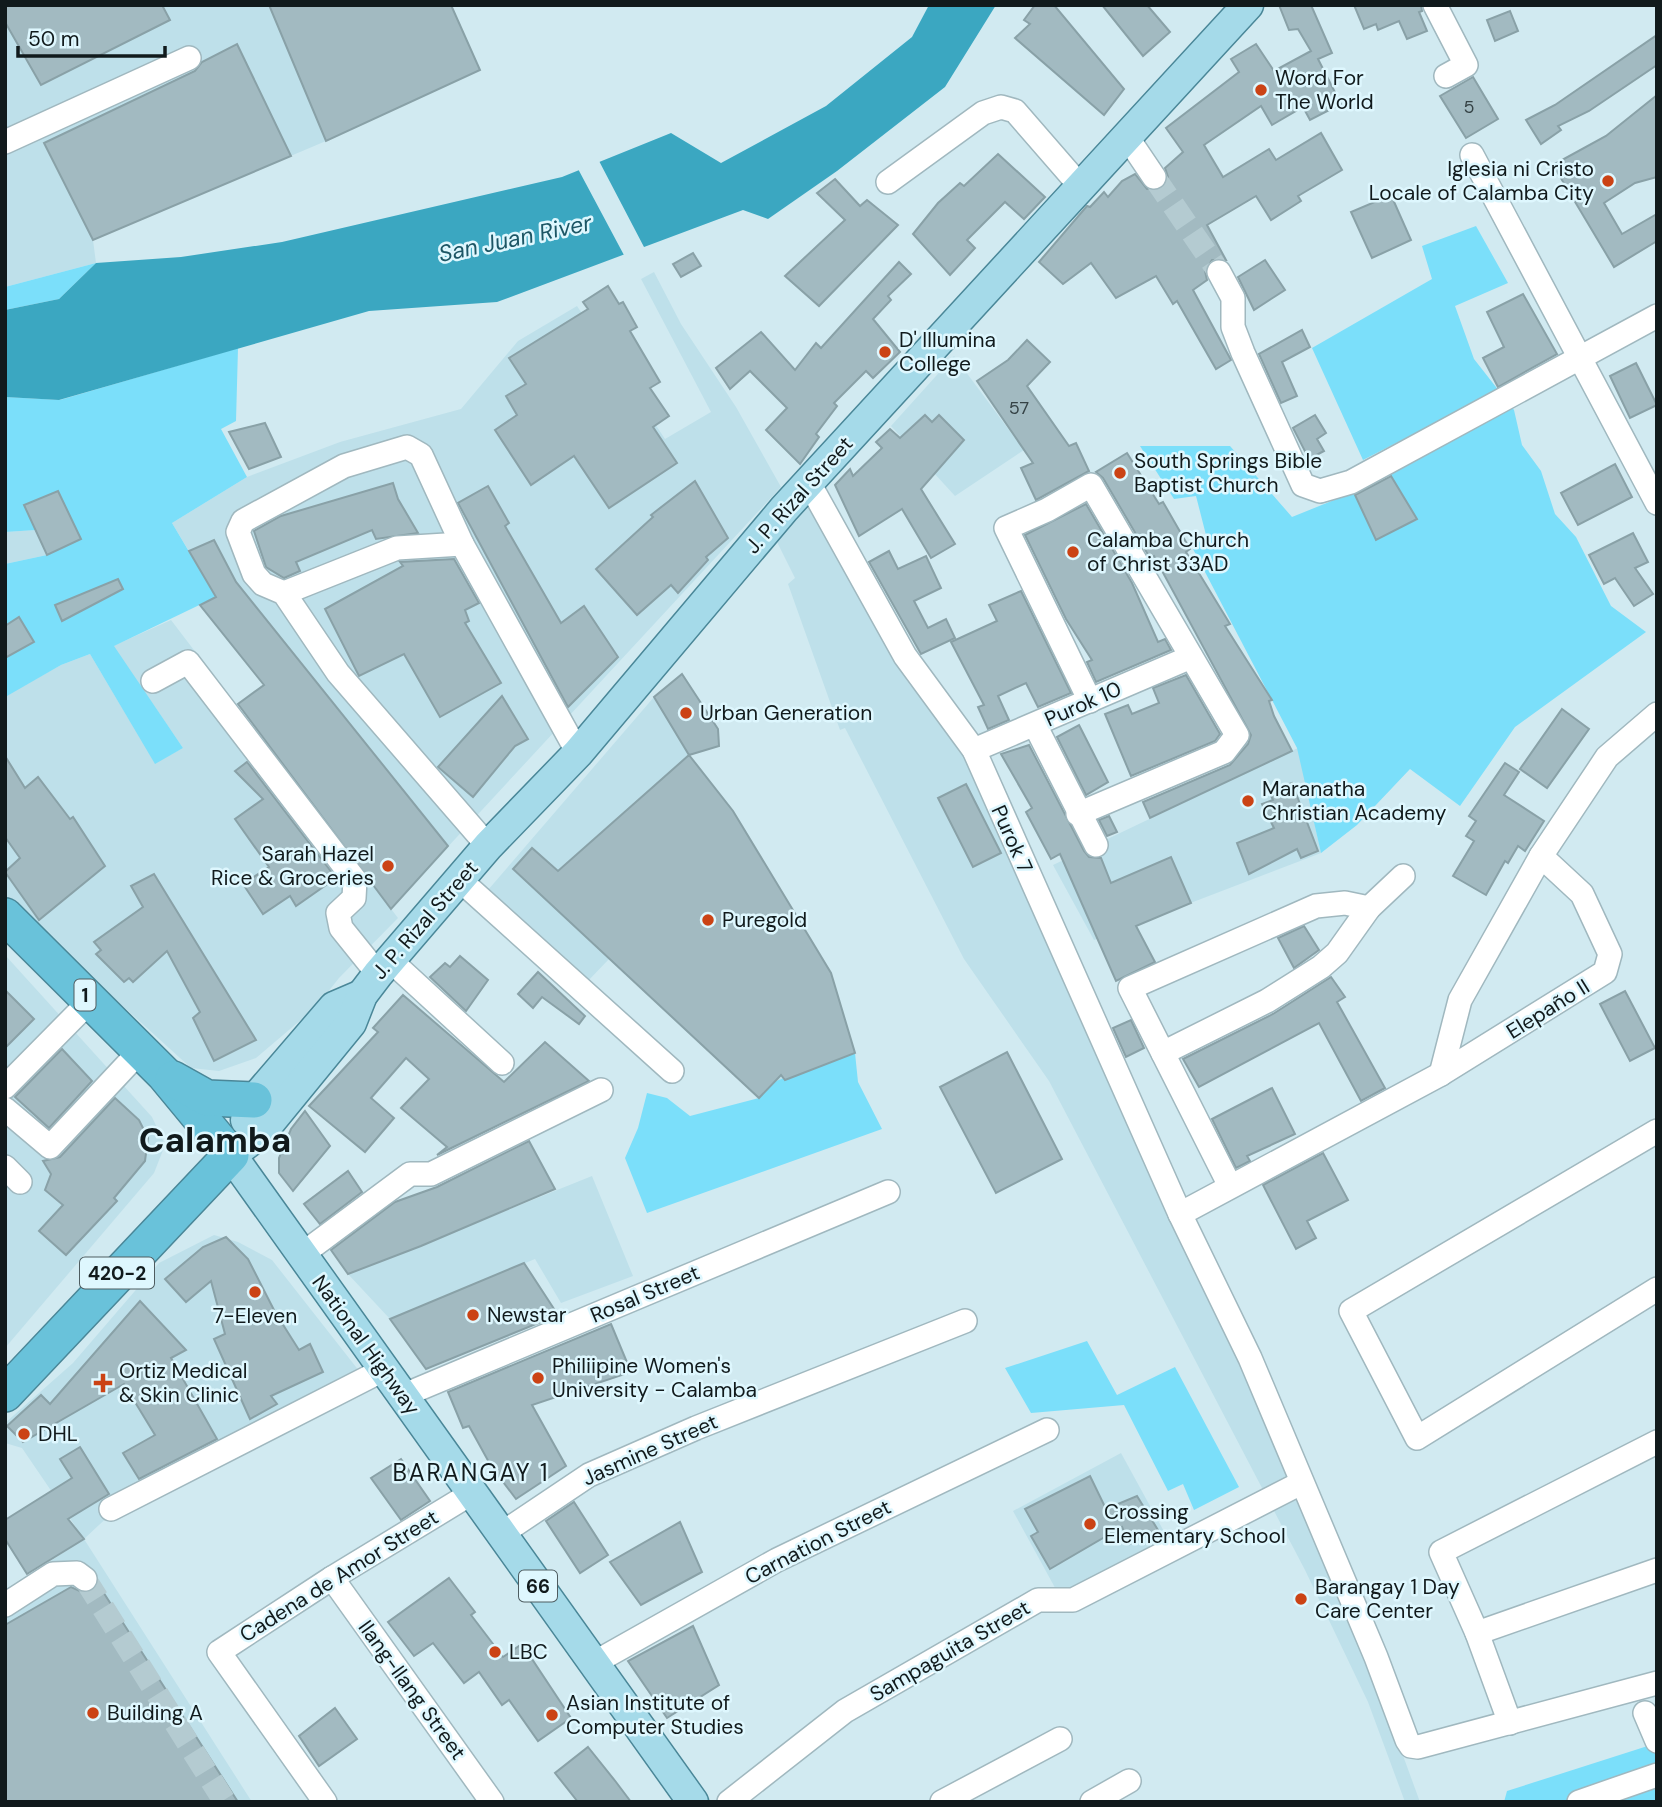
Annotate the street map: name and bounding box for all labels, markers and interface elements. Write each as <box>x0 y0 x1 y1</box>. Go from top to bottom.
scale bar <box>18 14 164 58</box>
text: 50 m <box>28 25 79 53</box>
place label: Word For The World <box>1275 64 1374 116</box>
marker: Word For The World <box>1253 82 1269 98</box>
house number: 5 <box>1464 95 1474 119</box>
place label: Iglesia ni Cristo Locale of Calamba City <box>1369 155 1594 207</box>
marker: Iglesia ni Cristo Locale of Calamba City <box>1600 173 1616 189</box>
water label: San Juan River <box>436 207 596 269</box>
place label: D' Illumina College <box>899 326 996 378</box>
marker: D' Illumina College <box>877 344 893 360</box>
house number: 57 <box>1009 396 1029 420</box>
street label: J. P. Rizal Street <box>739 430 859 560</box>
place label: South Springs Bible Baptist Church <box>1134 447 1322 499</box>
marker: South Springs Bible Baptist Church <box>1112 465 1128 481</box>
place label: Calamba Church of Christ 33AD <box>1087 526 1249 578</box>
marker: Calamba Church of Christ 33AD <box>1065 544 1081 560</box>
street label: Purok 10 <box>1040 675 1126 733</box>
place label: Urban Generation <box>700 699 872 727</box>
marker: Urban Generation <box>678 705 694 721</box>
place label: Maranatha Christian Academy <box>1262 775 1447 827</box>
marker: Maranatha Christian Academy <box>1240 793 1256 809</box>
street label: Purok 7 <box>985 801 1039 877</box>
place label: Sarah Hazel Rice & Groceries <box>211 840 374 892</box>
street label: J. P. Rizal Street <box>366 855 484 985</box>
marker: Sarah Hazel Rice & Groceries <box>380 858 396 874</box>
place label: Puregold <box>722 906 807 934</box>
marker: Puregold <box>700 912 716 928</box>
street label: Elepaño II <box>1501 972 1595 1046</box>
road number: 1 <box>74 979 96 1010</box>
district label: Calamba <box>139 1117 291 1163</box>
road number: 420-2 <box>80 1258 154 1288</box>
street label: Rosal Street <box>586 1258 704 1330</box>
street label: National Highway <box>306 1269 426 1421</box>
marker: 7-Eleven <box>247 1284 263 1300</box>
place label: Newstar <box>487 1301 567 1329</box>
place label: 7-Eleven <box>213 1302 297 1330</box>
marker: Newstar <box>465 1307 481 1323</box>
place label: Philiipine Women's University - Calamba <box>552 1352 757 1404</box>
place label: Ortiz Medical & Skin Clinic <box>119 1357 247 1409</box>
marker: Philiipine Women's University - Calamba <box>530 1370 546 1386</box>
marker: Ortiz Medical & Skin Clinic <box>93 1373 113 1393</box>
street label: Jasmine Street <box>578 1408 722 1492</box>
place label: DHL <box>38 1420 78 1448</box>
marker: DHL <box>16 1426 32 1442</box>
district label: BARANGAY 1 <box>392 1457 550 1488</box>
street label: Carnation Street <box>740 1493 896 1591</box>
place label: Crossing Elementary School <box>1104 1498 1286 1550</box>
street label: Cadena de Amor Street <box>234 1503 444 1649</box>
marker: Crossing Elementary School <box>1082 1516 1098 1532</box>
road number: 66 <box>519 1570 557 1602</box>
place label: Barangay 1 Day Care Center <box>1315 1573 1460 1625</box>
marker: Barangay 1 Day Care Center <box>1293 1591 1309 1607</box>
street label: Sampaguita Street <box>865 1594 1035 1708</box>
street label: Ilang-Ilang Street <box>352 1615 472 1765</box>
place label: LBC <box>509 1638 548 1666</box>
marker: LBC <box>487 1644 503 1660</box>
place label: Asian Institute of Computer Studies <box>566 1689 744 1741</box>
place label: Building A <box>107 1699 203 1727</box>
marker: Building A <box>85 1705 101 1721</box>
marker: Asian Institute of Computer Studies <box>544 1707 560 1723</box>

